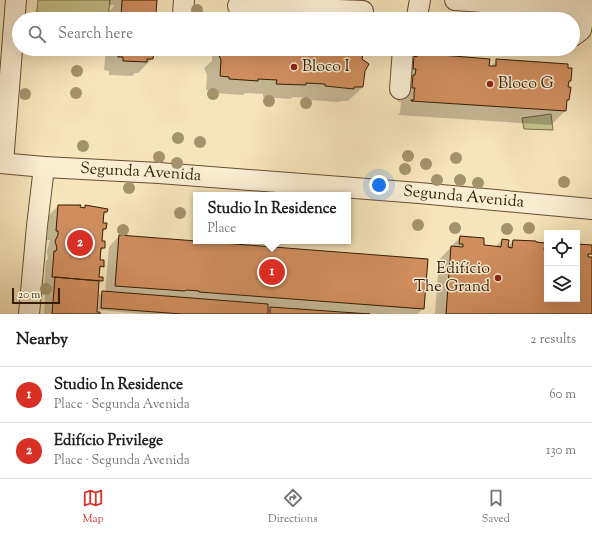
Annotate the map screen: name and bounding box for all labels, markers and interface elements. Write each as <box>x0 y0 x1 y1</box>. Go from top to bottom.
search box <box>12 12 580 56</box>
icon: search <box>26 23 48 45</box>
text: Search here <box>58 24 133 45</box>
place label: Bloco I <box>302 56 350 79</box>
marker: Bloco I <box>289 62 299 72</box>
place label: Bloco G <box>498 73 554 96</box>
marker: Bloco G <box>485 79 495 89</box>
street label: Segunda Avenida <box>80 157 203 188</box>
your location <box>369 175 389 195</box>
street label: Segunda Avenida <box>403 180 526 214</box>
popup <box>193 192 351 244</box>
text: Studio In Residence <box>208 199 336 220</box>
text: Place <box>208 220 236 238</box>
pin: 2 <box>67 228 93 258</box>
map controls <box>544 230 580 302</box>
button: locate <box>544 230 580 266</box>
pin: 1 <box>259 257 285 287</box>
place label: Edifício The Grand <box>414 258 490 299</box>
button: layers <box>544 266 580 302</box>
marker: Edifício The Grand <box>493 273 503 283</box>
scale bar <box>12 286 60 305</box>
text: 20 m <box>18 287 40 303</box>
text: Nearby <box>16 328 68 352</box>
text: 2 results <box>531 331 576 349</box>
text: Studio In Residence <box>54 375 183 396</box>
text: 1 <box>27 386 31 404</box>
text: 60 m <box>549 386 576 404</box>
text: Place · Segunda Avenida <box>54 396 190 414</box>
text: Edifício Privilege <box>54 431 163 452</box>
text: 2 <box>26 442 32 460</box>
text: 130 m <box>546 442 576 460</box>
text: Place · Segunda Avenida <box>54 452 190 470</box>
tab: Map <box>82 487 104 527</box>
tab: Directions <box>268 487 318 527</box>
tab: Saved <box>482 487 510 527</box>

